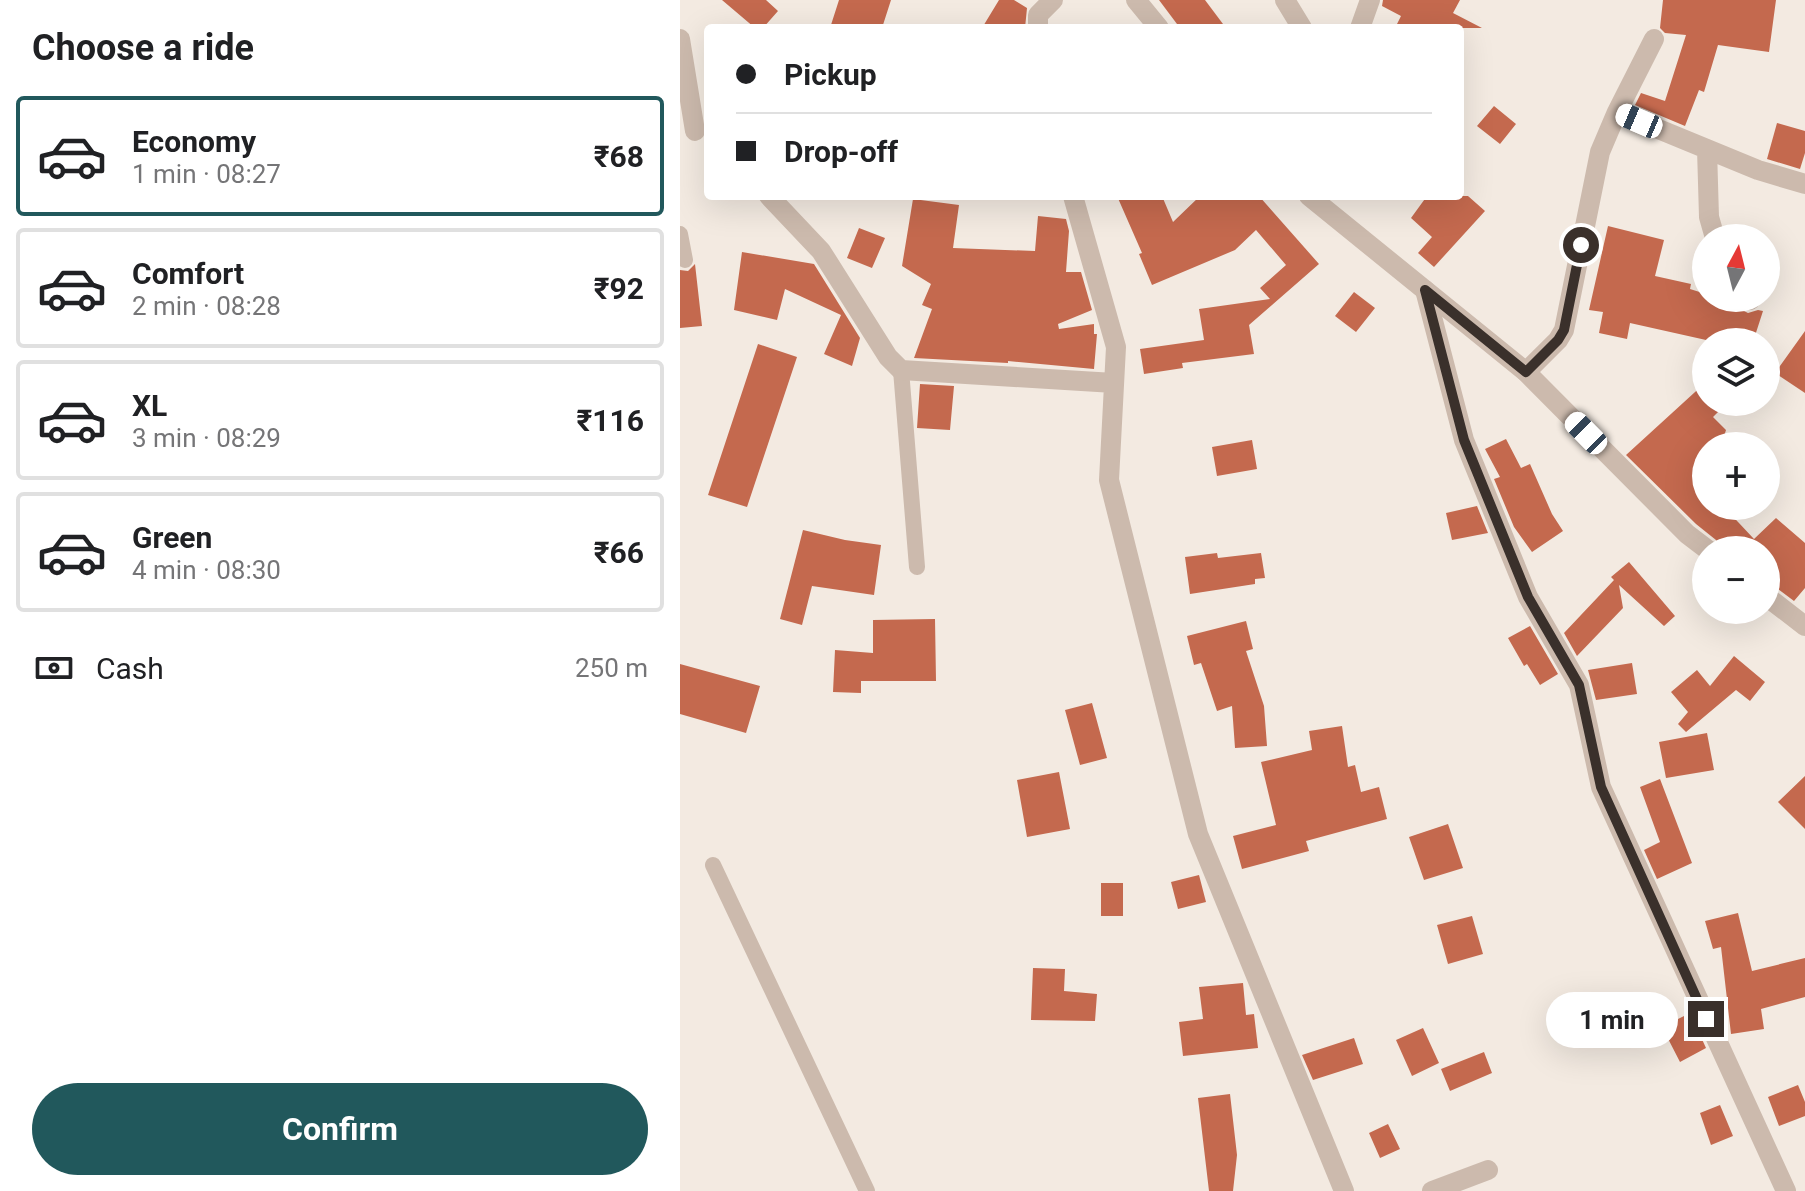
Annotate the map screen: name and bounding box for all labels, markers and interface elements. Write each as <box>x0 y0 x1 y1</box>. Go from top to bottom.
text: Choose a ride <box>32 27 254 69</box>
text: Pickup <box>784 57 877 92</box>
car <box>1612 101 1666 141</box>
icon: car <box>36 120 108 192</box>
text: Economy <box>132 124 256 159</box>
text: Drop-off <box>784 134 898 169</box>
text: ₹68 <box>594 139 644 174</box>
text: 1 min · 08:27 <box>132 159 281 189</box>
north arrow <box>1692 224 1780 312</box>
map controls <box>1692 224 1780 624</box>
route start <box>1563 227 1599 263</box>
icon: car <box>36 252 108 324</box>
text: Comfort <box>132 256 244 291</box>
text: ₹92 <box>594 271 644 306</box>
text: 2 min · 08:28 <box>132 291 281 321</box>
button: layers <box>1692 328 1780 416</box>
icon: car <box>36 384 108 456</box>
text: XL <box>132 388 167 423</box>
text: ₹116 <box>577 403 644 438</box>
car <box>1561 408 1611 458</box>
text: 3 min · 08:29 <box>132 423 281 453</box>
button: + <box>1692 432 1780 520</box>
icon: car <box>36 516 108 588</box>
text: Green <box>132 520 212 555</box>
text: ₹66 <box>594 535 644 570</box>
button: − <box>1692 536 1780 624</box>
text: 4 min · 08:30 <box>132 555 281 585</box>
icon: cash <box>32 646 76 690</box>
text: Cash <box>96 651 164 686</box>
text: 250 m <box>575 653 648 683</box>
callout: 1 min <box>1546 991 1678 1047</box>
route end <box>1688 1001 1724 1037</box>
text: 1 min <box>1579 1005 1645 1035</box>
button: Confirm <box>32 1083 648 1175</box>

